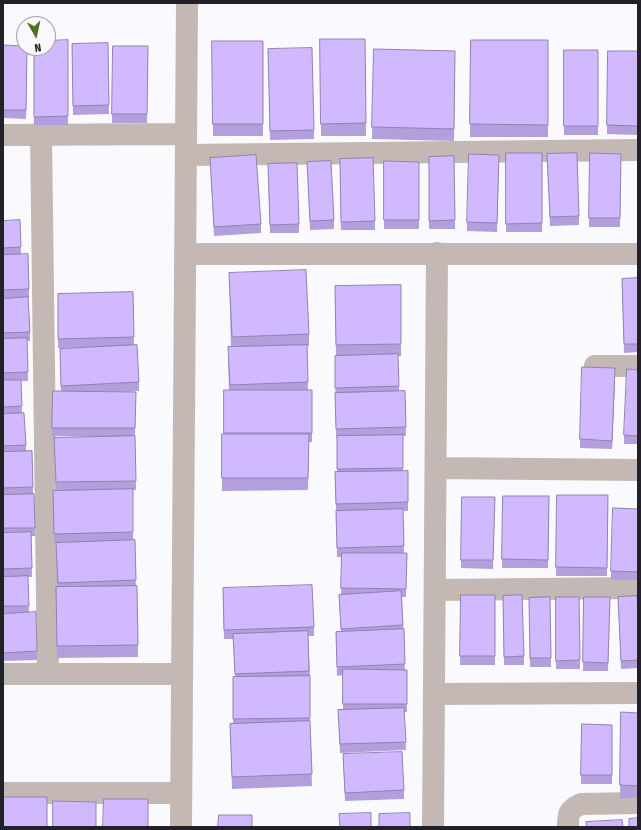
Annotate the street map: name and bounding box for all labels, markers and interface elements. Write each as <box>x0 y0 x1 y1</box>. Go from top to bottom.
north arrow <box>16 16 56 56</box>
text: N <box>34 40 42 54</box>

